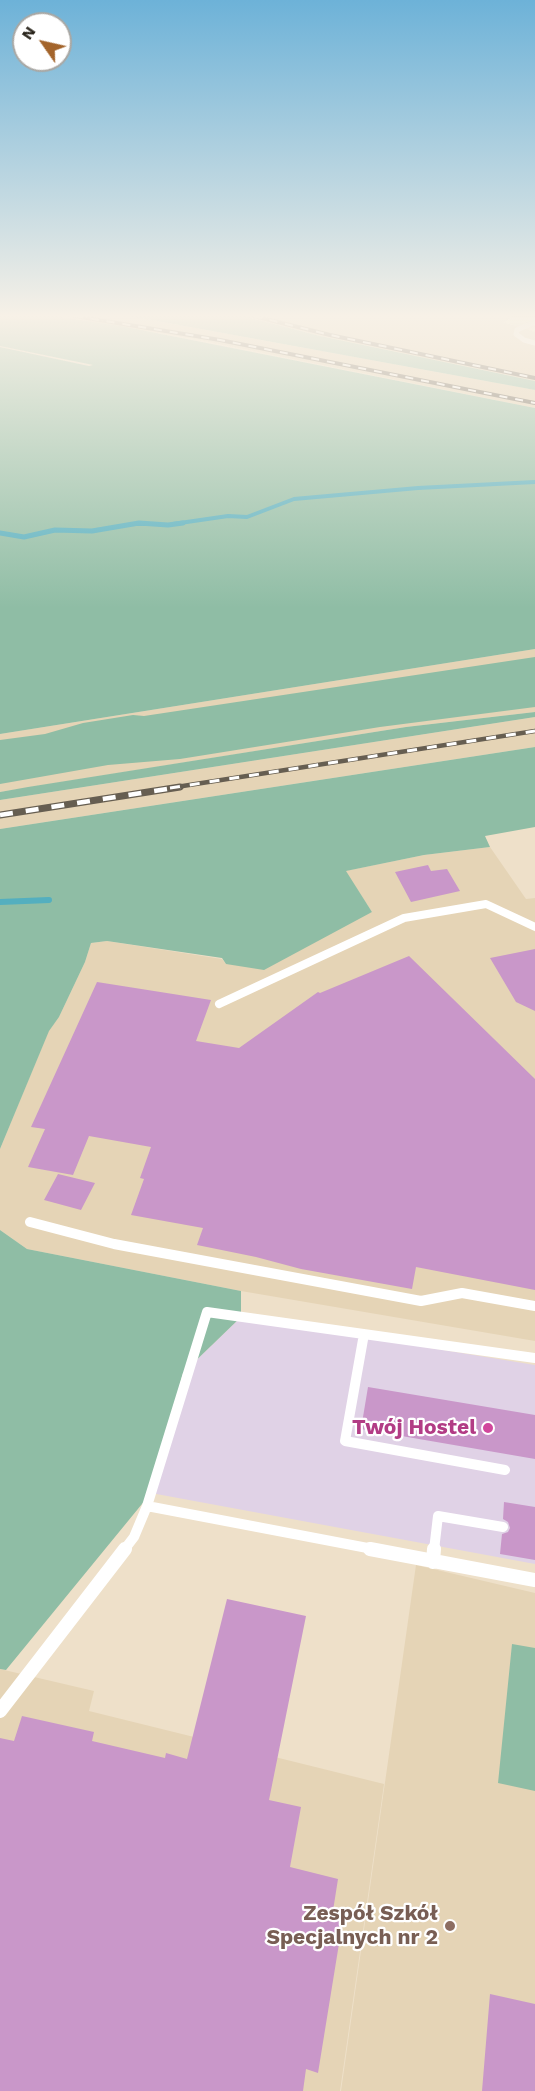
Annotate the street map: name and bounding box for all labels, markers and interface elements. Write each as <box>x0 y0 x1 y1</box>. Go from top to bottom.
north arrow <box>12 12 72 72</box>
text: N <box>17 23 40 43</box>
place label: Twój Hostel <box>352 1415 476 1441</box>
marker: Twój Hostel <box>481 1421 495 1435</box>
place label: Zespół Szkół Specjalnych nr 2 <box>266 1901 438 1951</box>
marker: Zespół Szkół Specjalnych nr 2 <box>443 1919 457 1933</box>

